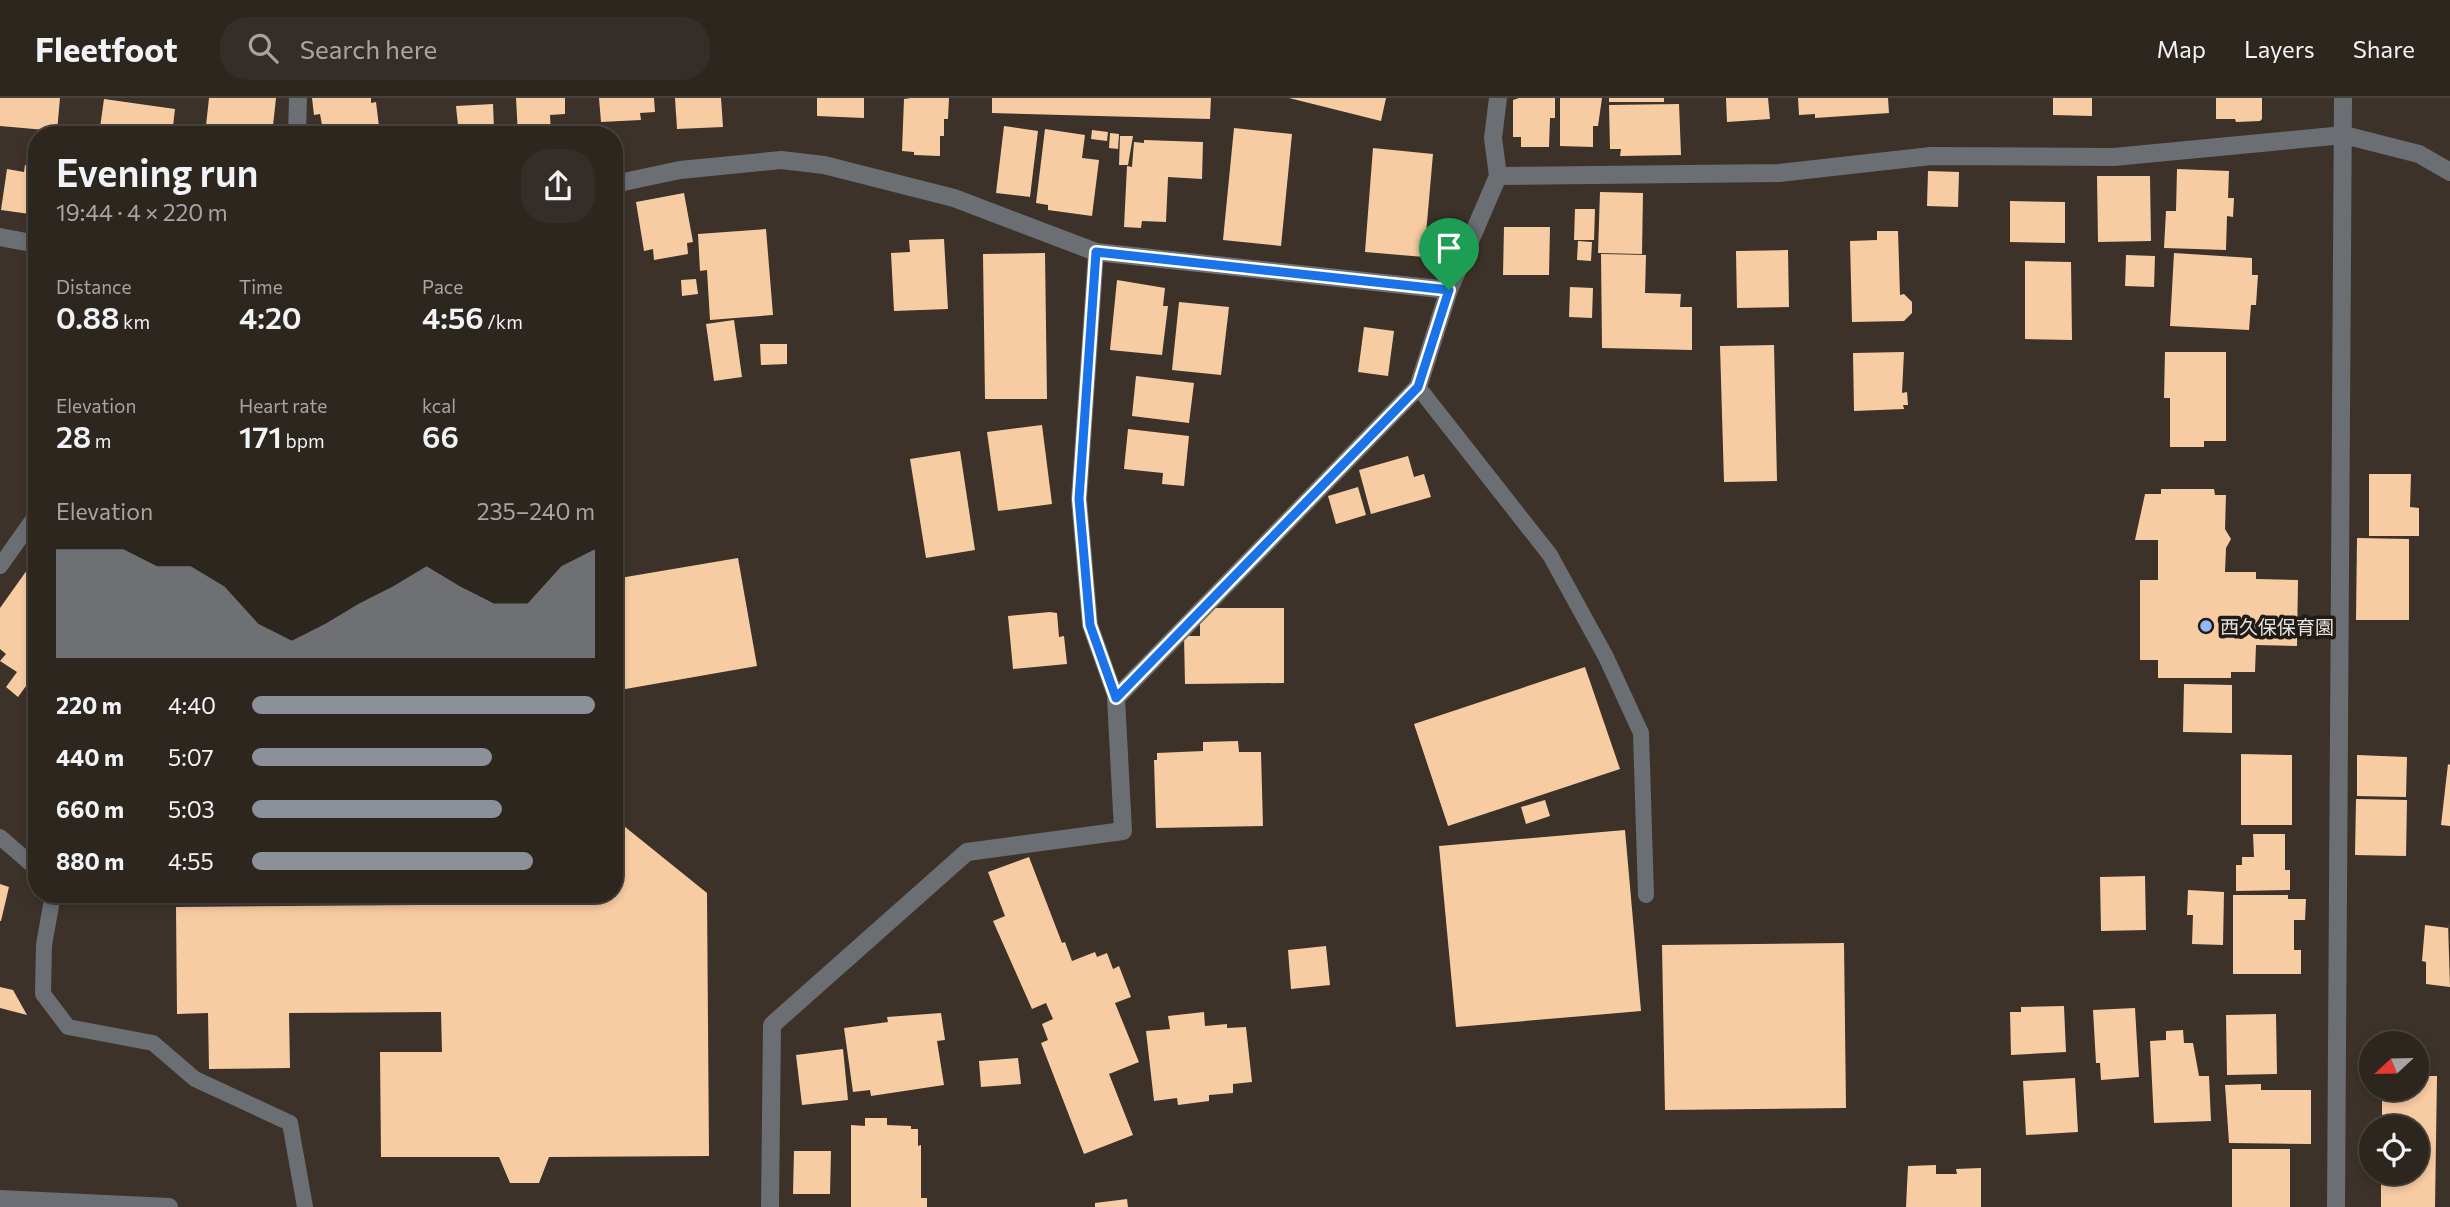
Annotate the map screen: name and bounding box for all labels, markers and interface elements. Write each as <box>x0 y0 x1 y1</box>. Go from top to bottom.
search box <box>220 17 710 80</box>
text: Fleetfoot <box>35 28 178 69</box>
icon: search <box>244 29 282 67</box>
text: Search here <box>300 33 437 64</box>
text: Map <box>2157 34 2206 63</box>
text: Layers <box>2244 34 2315 63</box>
text: Share <box>2353 34 2415 63</box>
text: Evening run <box>56 148 259 195</box>
button: share <box>521 149 595 223</box>
text: 19:44 · 4 × 220 m <box>56 198 228 226</box>
pin <box>1419 218 1479 290</box>
icon: arrive <box>1430 229 1468 267</box>
text: Distance <box>56 275 132 298</box>
text: Time <box>239 275 283 298</box>
text: Pace <box>422 275 463 298</box>
text: 0.88 <box>56 298 119 335</box>
text: 4:20 <box>239 298 302 335</box>
text: 4:56 <box>422 298 484 335</box>
text: km <box>119 310 150 333</box>
text: /km <box>484 310 523 333</box>
text: Elevation <box>56 394 136 417</box>
text: Heart rate <box>239 394 327 417</box>
text: kcal <box>422 394 456 417</box>
text: 28 <box>56 417 91 454</box>
text: 171 <box>239 417 282 454</box>
text: 66 <box>422 417 459 454</box>
text: m <box>91 429 111 452</box>
text: bpm <box>282 429 325 452</box>
text: Elevation <box>56 497 153 525</box>
text: 235–240 m <box>477 497 595 525</box>
place label: 西久保保育園 <box>2220 615 2334 638</box>
marker: 西久保保育園 <box>2198 618 2214 634</box>
text: 220 m <box>56 691 122 719</box>
text: 4:40 <box>168 691 216 719</box>
text: 440 m <box>56 743 124 771</box>
text: 5:07 <box>168 743 214 771</box>
text: 660 m <box>56 795 124 823</box>
text: 5:03 <box>168 795 215 823</box>
text: 880 m <box>56 847 124 875</box>
text: 4:55 <box>168 847 214 875</box>
north arrow <box>2359 1031 2429 1101</box>
map controls <box>2359 1031 2429 1185</box>
button: locate <box>2359 1115 2429 1185</box>

